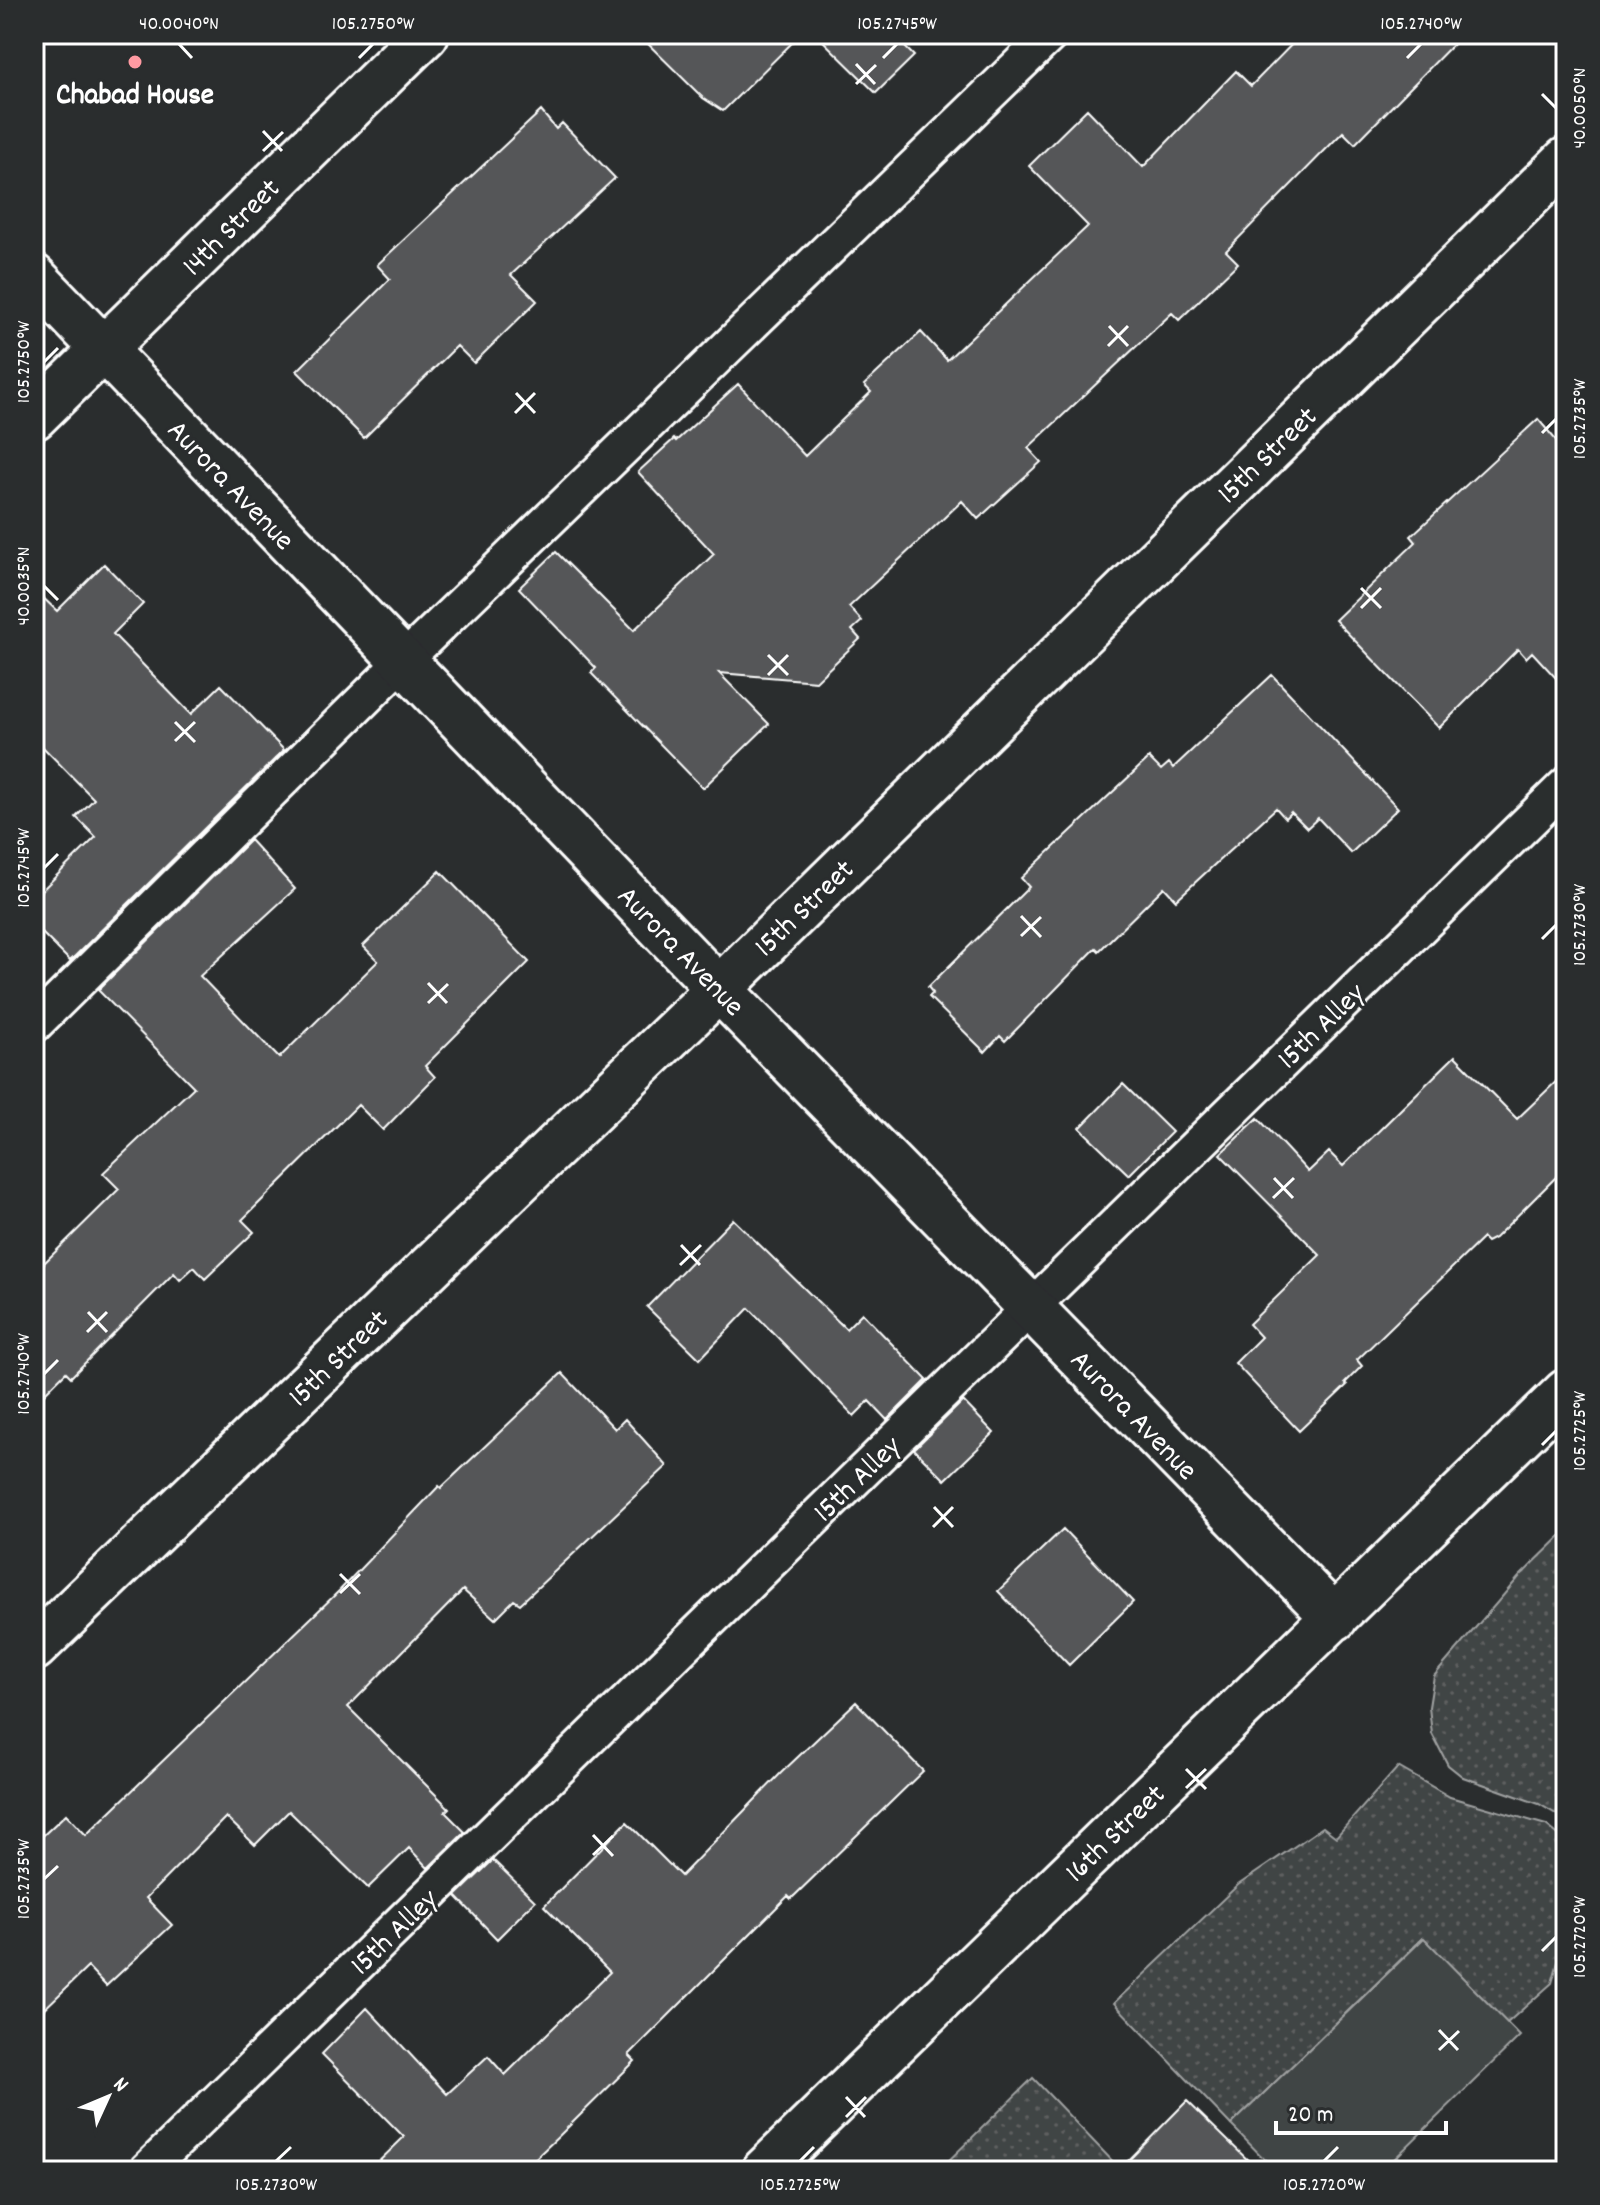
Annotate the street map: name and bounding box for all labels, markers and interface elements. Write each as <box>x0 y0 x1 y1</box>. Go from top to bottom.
text: 40.0040°N <box>139 11 219 39</box>
text: 105.2750°W <box>332 11 415 39</box>
text: 105.2745°W <box>857 11 937 39</box>
text: 105.2740°W <box>1380 11 1462 39</box>
marker: Chabad House <box>126 53 144 71</box>
text: 40.0050°N <box>1567 68 1595 148</box>
place label: Chabad House <box>56 76 214 119</box>
street label: 14th Street <box>174 170 292 288</box>
text: 105.2750°W <box>11 320 39 403</box>
text: 105.2735°W <box>1567 378 1595 459</box>
street label: 15th Street <box>1209 398 1329 516</box>
street label: Aurora Avenue <box>155 412 303 562</box>
text: 40.0035°N <box>11 547 39 625</box>
text: 105.2745°W <box>11 828 39 908</box>
street label: 15th Street <box>746 851 866 969</box>
street label: Aurora Avenue <box>605 878 753 1028</box>
text: 105.2730°W <box>1567 884 1595 966</box>
street label: 15th Alley <box>1269 975 1378 1081</box>
street label: 15th Street <box>280 1301 400 1419</box>
text: 105.2740°W <box>11 1333 39 1415</box>
street label: Aurora Avenue <box>1058 1342 1206 1492</box>
text: 105.2725°W <box>1567 1390 1595 1471</box>
street label: 15th Alley <box>805 1428 914 1534</box>
street label: 16th Street <box>1057 1776 1177 1894</box>
text: 105.2735°W <box>11 1838 39 1919</box>
street label: 15th Alley <box>342 1881 451 1987</box>
text: 105.2720°W <box>1567 1896 1595 1978</box>
north arrow <box>68 2057 148 2137</box>
text: N <box>105 2071 135 2100</box>
scale bar <box>1276 2085 1446 2135</box>
text: 20 m <box>1288 2099 1334 2133</box>
text: 105.2730°W <box>235 2172 317 2200</box>
text: 105.2725°W <box>760 2172 841 2200</box>
text: 105.2720°W <box>1283 2172 1365 2200</box>

